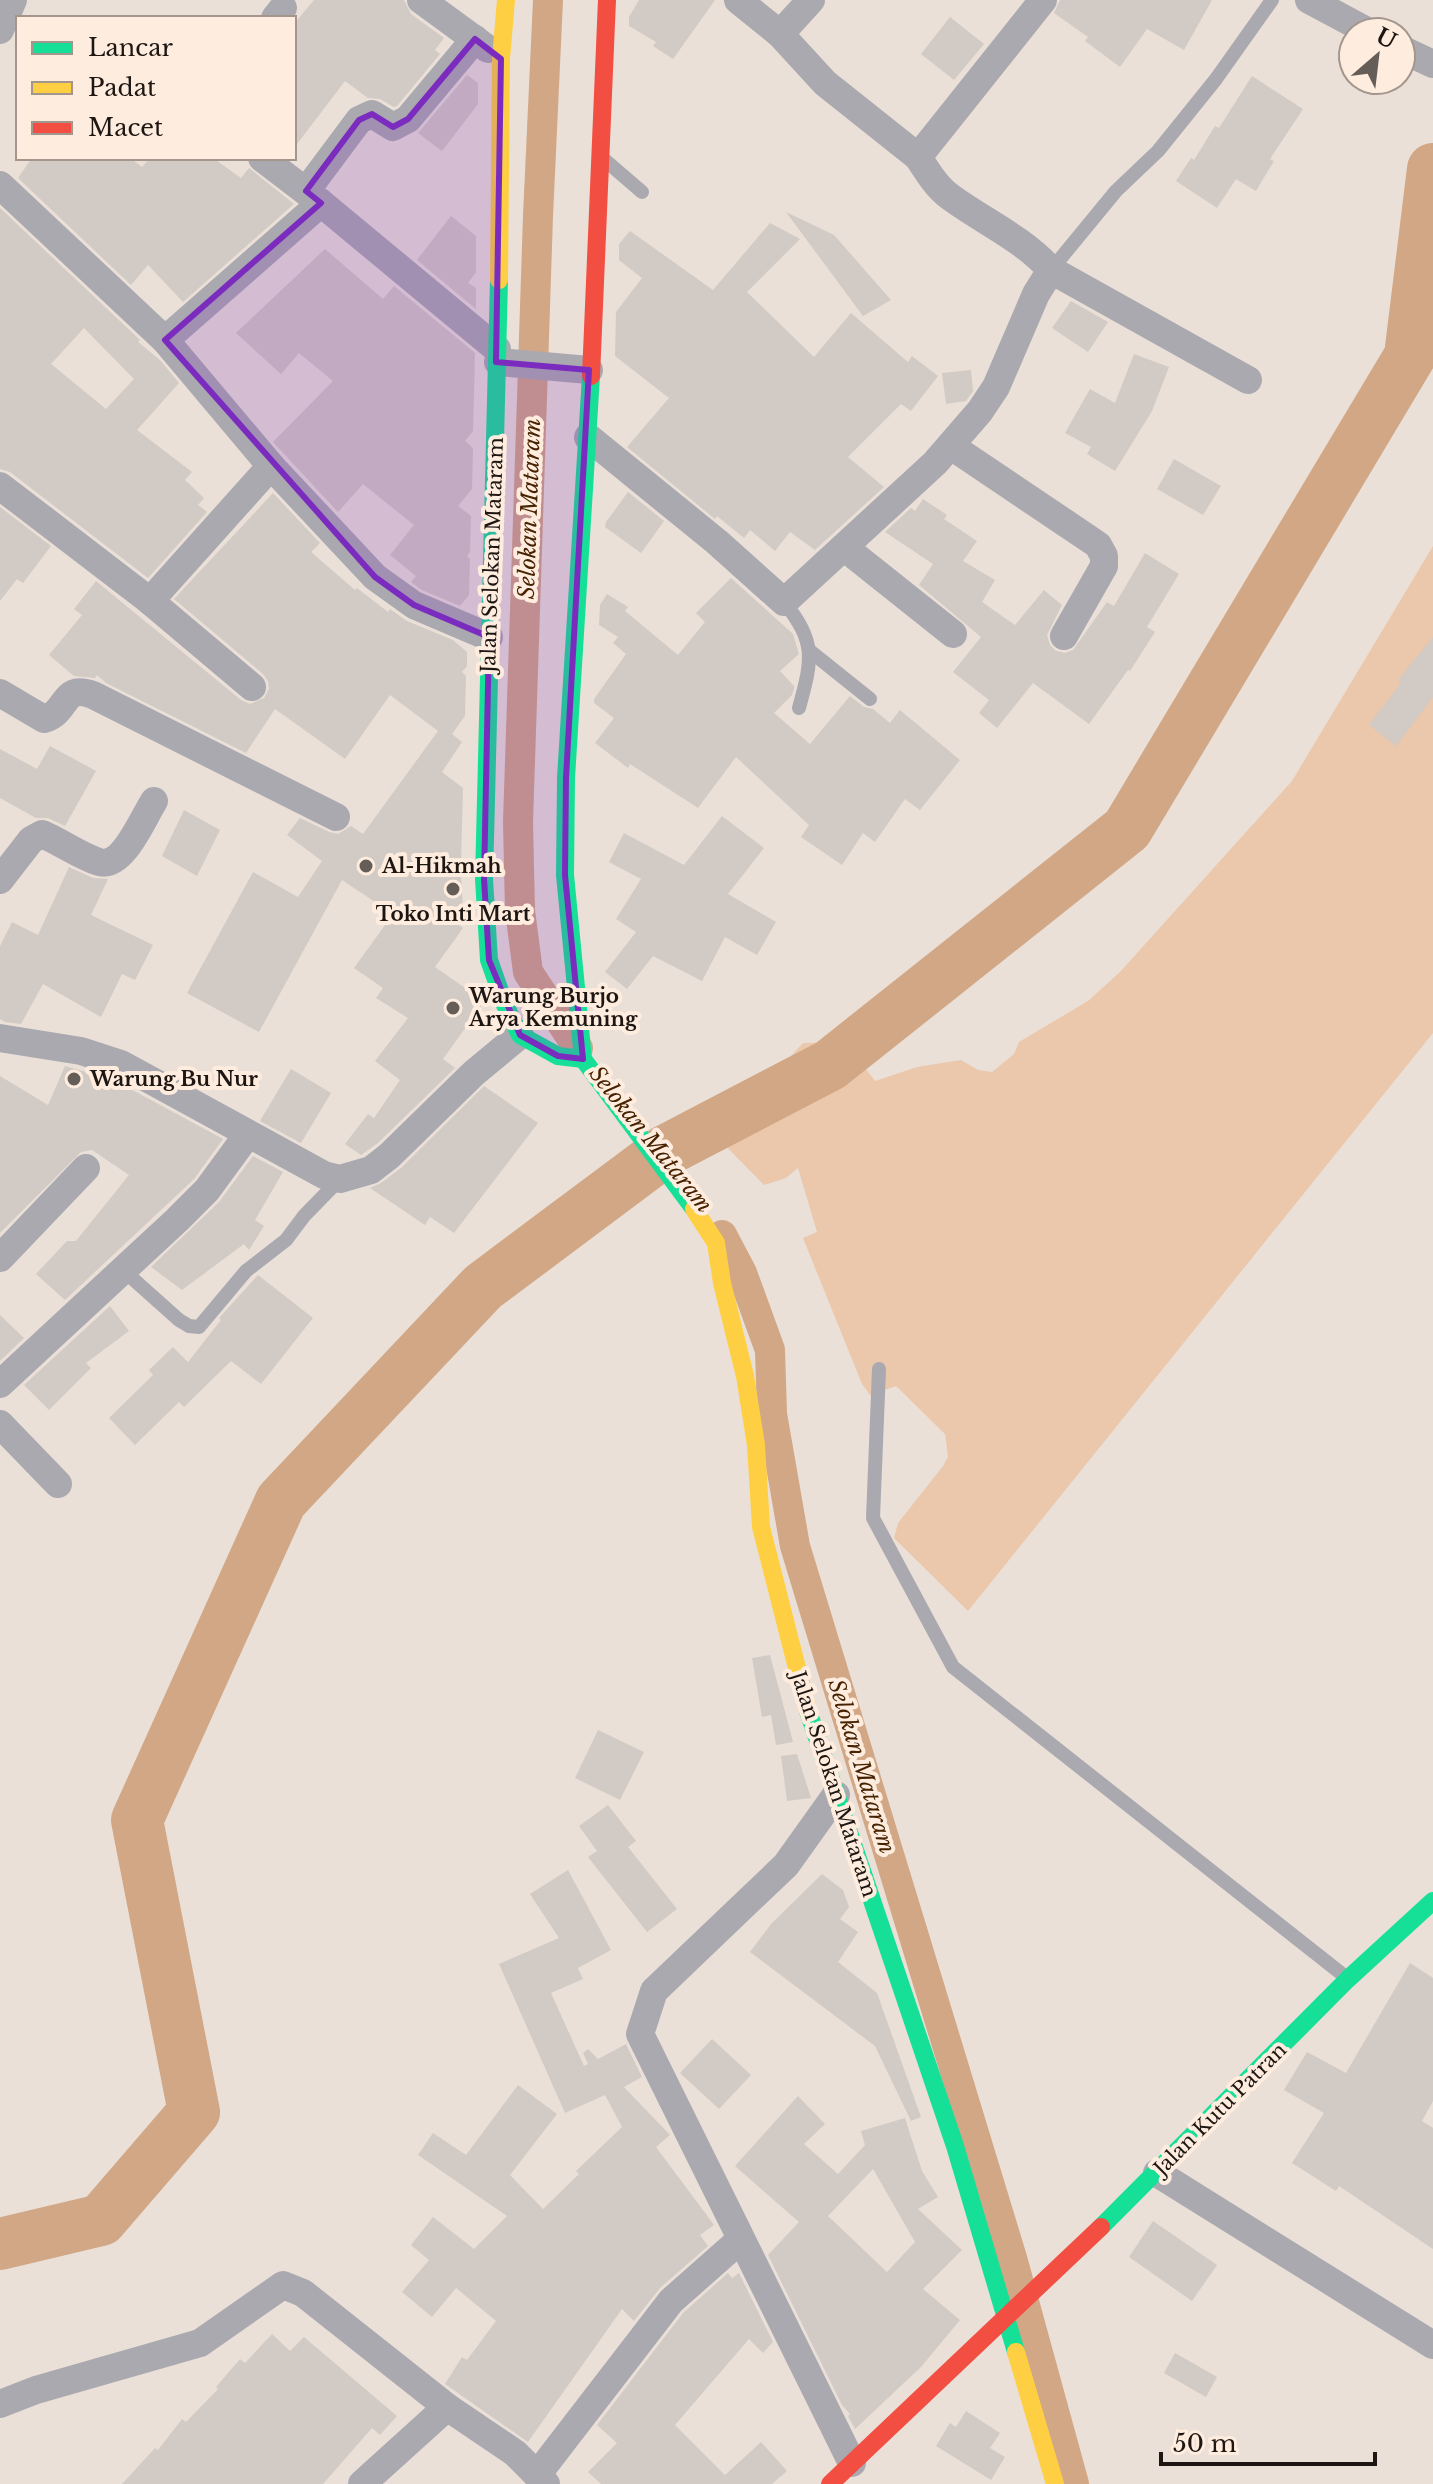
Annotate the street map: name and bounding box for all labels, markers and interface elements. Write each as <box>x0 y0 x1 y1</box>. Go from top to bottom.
legend <box>16 16 296 160</box>
north arrow <box>1337 16 1417 96</box>
text: U <box>1371 22 1402 56</box>
text: Lancar <box>88 33 173 62</box>
text: Padat <box>88 73 156 102</box>
text: Macet <box>88 113 163 142</box>
water label: Selokan Mataram <box>513 418 546 600</box>
street label: Jalan Selokan Mataram <box>476 436 508 676</box>
place label: Al-Hikmah <box>381 854 502 878</box>
marker: Al-Hikmah <box>357 857 375 875</box>
marker: Toko Inti Mart <box>444 880 462 898</box>
place label: Toko Inti Mart <box>376 902 531 926</box>
place label: Warung Burjo Arya Kemuning <box>468 984 638 1031</box>
marker: Warung Burjo Arya Kemuning <box>444 999 462 1017</box>
water label: Selokan Mataram <box>583 1061 718 1218</box>
place label: Warung Bu Nur <box>89 1067 258 1091</box>
marker: Warung Bu Nur <box>65 1070 83 1088</box>
street label: Jalan Selokan Mataram <box>785 1665 882 1900</box>
water label: Selokan Mataram <box>822 1676 901 1857</box>
street label: Jalan Kutu Patran <box>1147 2038 1291 2182</box>
scale bar <box>1161 2416 1375 2466</box>
text: 50 m <box>1173 2429 1237 2458</box>

